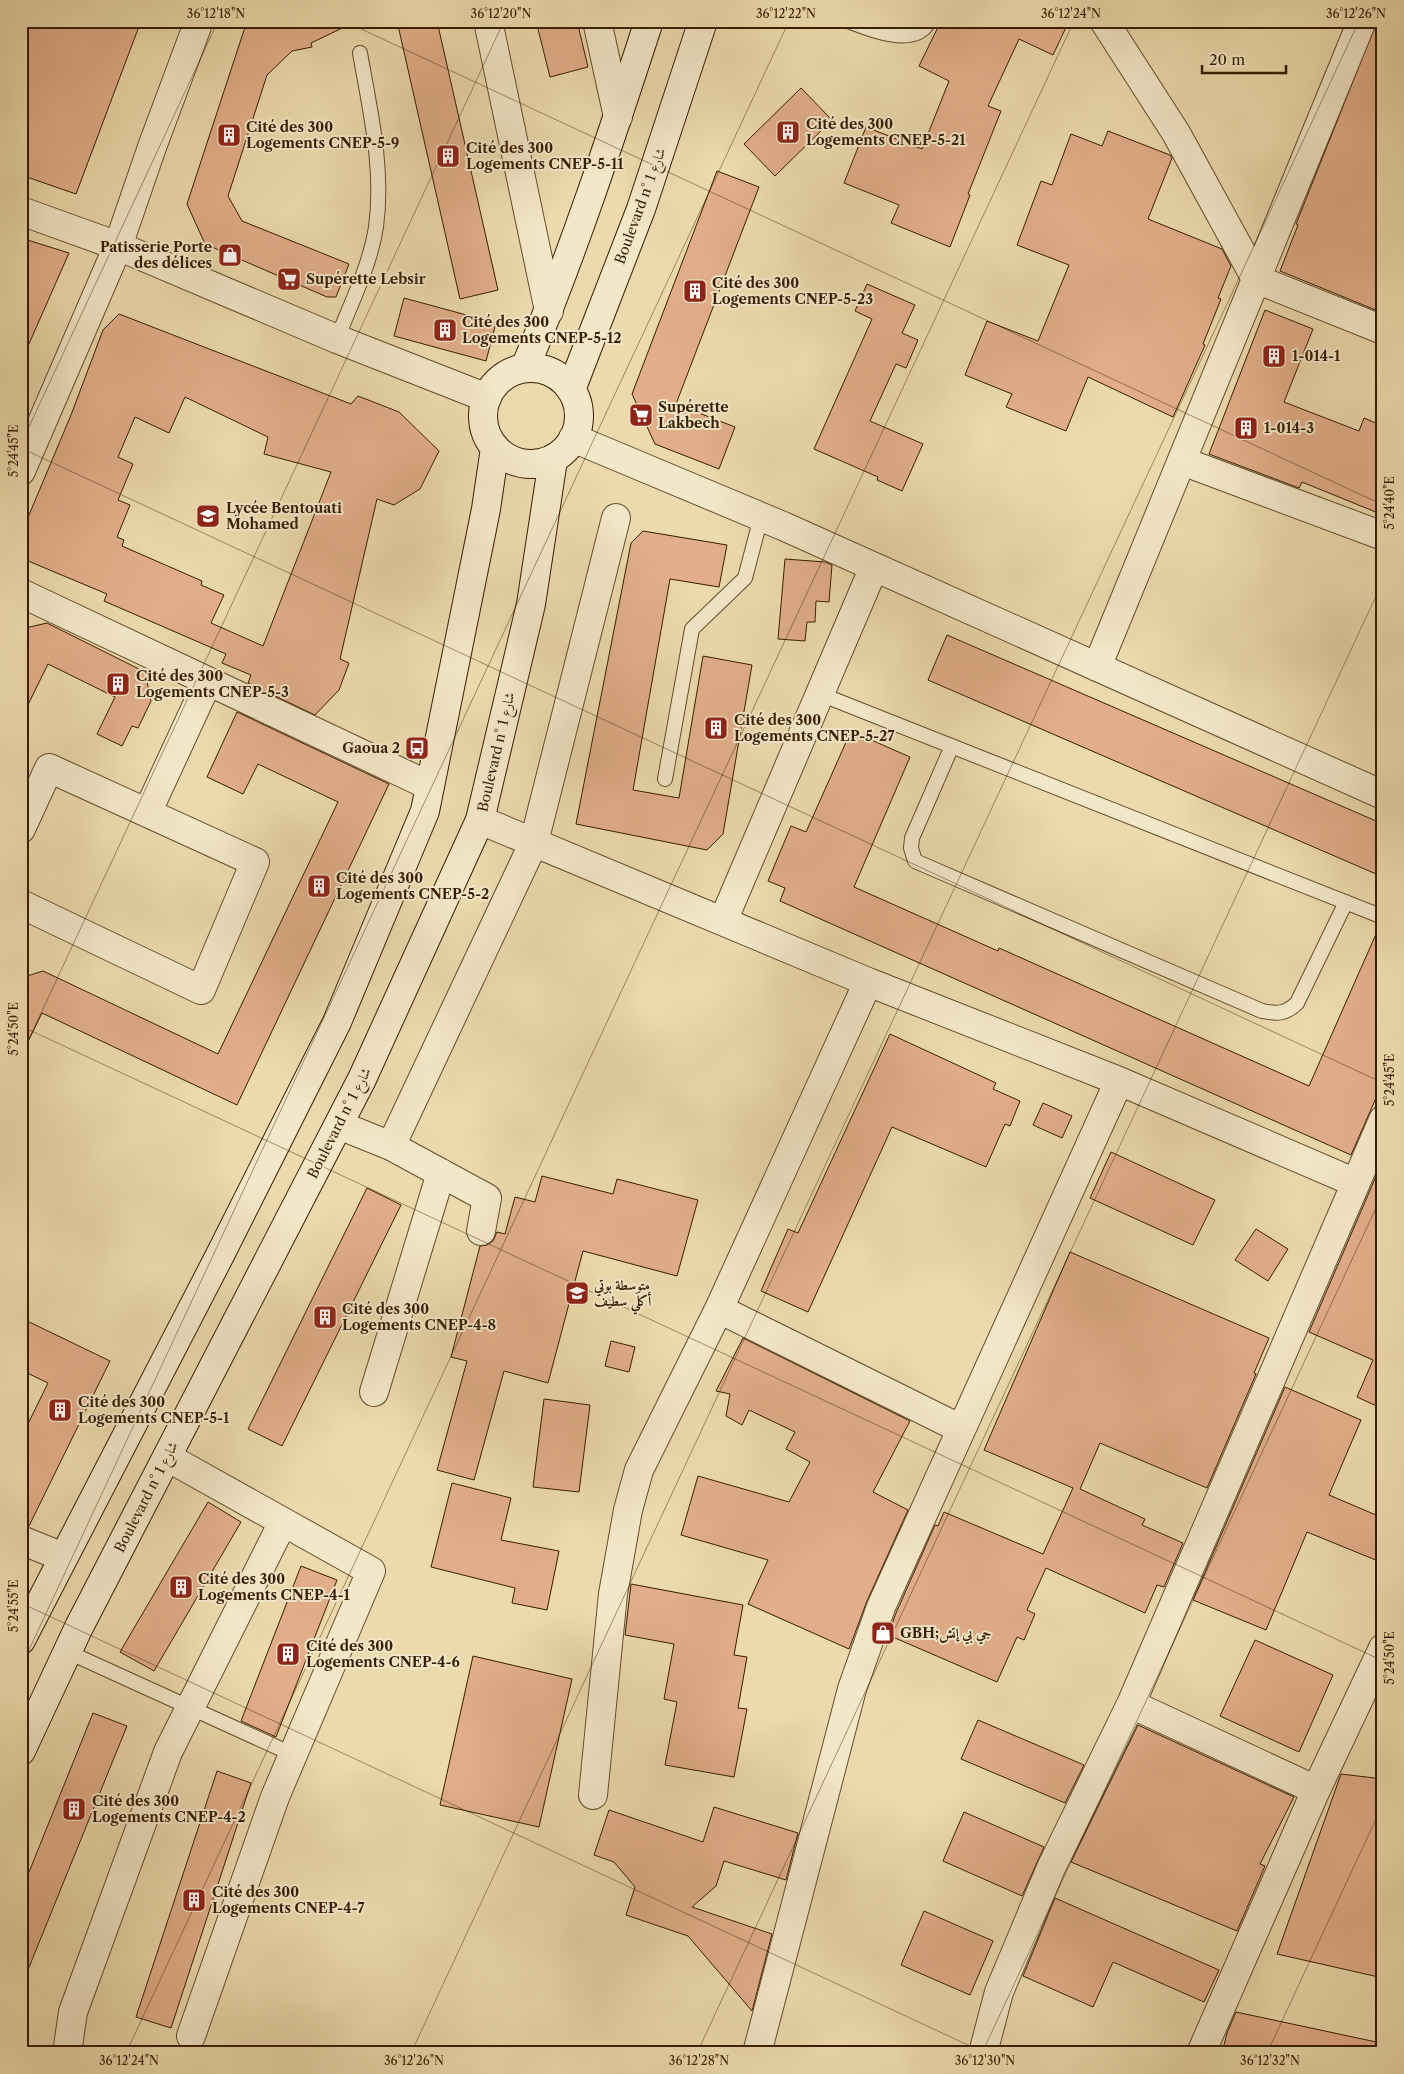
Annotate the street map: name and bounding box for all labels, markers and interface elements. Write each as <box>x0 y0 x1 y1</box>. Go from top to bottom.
text: 36°12'18"N <box>187 6 245 21</box>
text: 36°12'20"N <box>471 6 531 21</box>
text: 36°12'22"N <box>756 6 816 21</box>
text: 36°12'24"N <box>1041 6 1101 21</box>
text: 36°12'26"N <box>1326 6 1386 21</box>
scale bar <box>1202 42 1285 74</box>
text: 20 m <box>1209 50 1245 69</box>
place label: Cité des 300 Logements CNEP-5-21 <box>806 115 966 149</box>
place label: Cité des 300 Logements CNEP-5-9 <box>246 118 399 152</box>
building icon: Cité des 300 Logements CNEP-5-21 <box>775 119 801 145</box>
building icon: Cité des 300 Logements CNEP-5-9 <box>216 122 242 148</box>
place label: Cité des 300 Logements CNEP-5-11 <box>466 139 624 173</box>
building icon: Cité des 300 Logements CNEP-5-11 <box>435 143 461 169</box>
street label: Boulevard n° شارع 1 <box>611 145 672 268</box>
place label: Patisserie Porte des délices <box>100 238 212 272</box>
shop icon: Patisserie Porte des délices <box>217 242 243 268</box>
supermarket icon: Supérette Lebsir <box>276 266 302 292</box>
place label: Supérette Lebsir <box>306 270 426 288</box>
place label: Cité des 300 Logements CNEP-5-23 <box>712 274 873 308</box>
building icon: Cité des 300 Logements CNEP-5-23 <box>682 278 708 304</box>
place label: Cité des 300 Logements CNEP-5-12 <box>462 313 621 347</box>
building icon: Cité des 300 Logements CNEP-5-12 <box>432 317 458 343</box>
building icon: 1-014-1 <box>1261 343 1287 369</box>
place label: 1-014-1 <box>1292 347 1341 365</box>
place label: Supérette Lakbech <box>658 398 729 432</box>
supermarket icon: Supérette Lakbech <box>628 402 654 428</box>
building icon: 1-014-3 <box>1233 415 1259 441</box>
place label: 1-014-3 <box>1264 419 1314 437</box>
text: 5°24'45"E <box>6 425 21 477</box>
text: 5°24'40"E <box>1382 476 1397 530</box>
place label: Lycée Bentouati Mohamed <box>226 499 342 533</box>
school or university icon: Lycée Bentouati Mohamed <box>195 503 221 529</box>
place label: Cité des 300 Logements CNEP-5-3 <box>136 667 289 701</box>
building icon: Cité des 300 Logements CNEP-5-3 <box>105 671 131 697</box>
street label: Boulevard n° شارع 1 <box>473 690 521 814</box>
place label: Cité des 300 Logements CNEP-5-27 <box>734 711 895 745</box>
building icon: Cité des 300 Logements CNEP-5-27 <box>703 715 729 741</box>
bus stop icon: Gaoua 2 <box>404 735 430 761</box>
place label: Gaoua 2 <box>342 739 400 757</box>
place label: Cité des 300 Logements CNEP-5-2 <box>336 869 489 903</box>
building icon: Cité des 300 Logements CNEP-5-2 <box>306 873 332 899</box>
text: 5°24'50"E <box>6 1002 21 1056</box>
text: 5°24'45"E <box>1382 1054 1397 1106</box>
street label: Boulevard n° شارع 1 <box>303 1064 377 1183</box>
place label: متوسطة بوتي أكلي سطيف <box>593 1276 652 1315</box>
school or university icon: متوسطة بوتي أكلي سطيف <box>564 1280 590 1306</box>
place label: Cité des 300 Logements CNEP-4-8 <box>342 1300 496 1334</box>
building icon: Cité des 300 Logements CNEP-4-8 <box>312 1304 338 1330</box>
place label: Cité des 300 Logements CNEP-5-1 <box>78 1393 230 1427</box>
building icon: Cité des 300 Logements CNEP-5-1 <box>47 1397 73 1423</box>
street label: Boulevard n° شارع 1 <box>110 1438 184 1557</box>
place label: Cité des 300 Logements CNEP-4-1 <box>198 1570 350 1604</box>
building icon: Cité des 300 Logements CNEP-4-1 <box>168 1574 194 1600</box>
text: 5°24'55"E <box>6 1580 21 1632</box>
shop icon: GBH;جي بي إتش <box>870 1620 896 1646</box>
place label: GBH;جي بي إتش <box>900 1624 992 1645</box>
text: 5°24'50"E <box>1382 1631 1397 1685</box>
place label: Cité des 300 Logements CNEP-4-6 <box>306 1637 460 1671</box>
building icon: Cité des 300 Logements CNEP-4-6 <box>275 1641 301 1667</box>
place label: Cité des 300 Logements CNEP-4-2 <box>92 1792 246 1826</box>
building icon: Cité des 300 Logements CNEP-4-2 <box>61 1796 87 1822</box>
place label: Cité des 300 Logements CNEP-4-7 <box>212 1883 365 1917</box>
building icon: Cité des 300 Logements CNEP-4-7 <box>181 1887 207 1913</box>
text: 36°12'24"N <box>99 2053 159 2068</box>
text: 36°12'26"N <box>384 2053 444 2068</box>
text: 36°12'28"N <box>669 2053 729 2068</box>
text: 36°12'30"N <box>955 2053 1015 2068</box>
text: 36°12'32"N <box>1240 2053 1300 2068</box>

